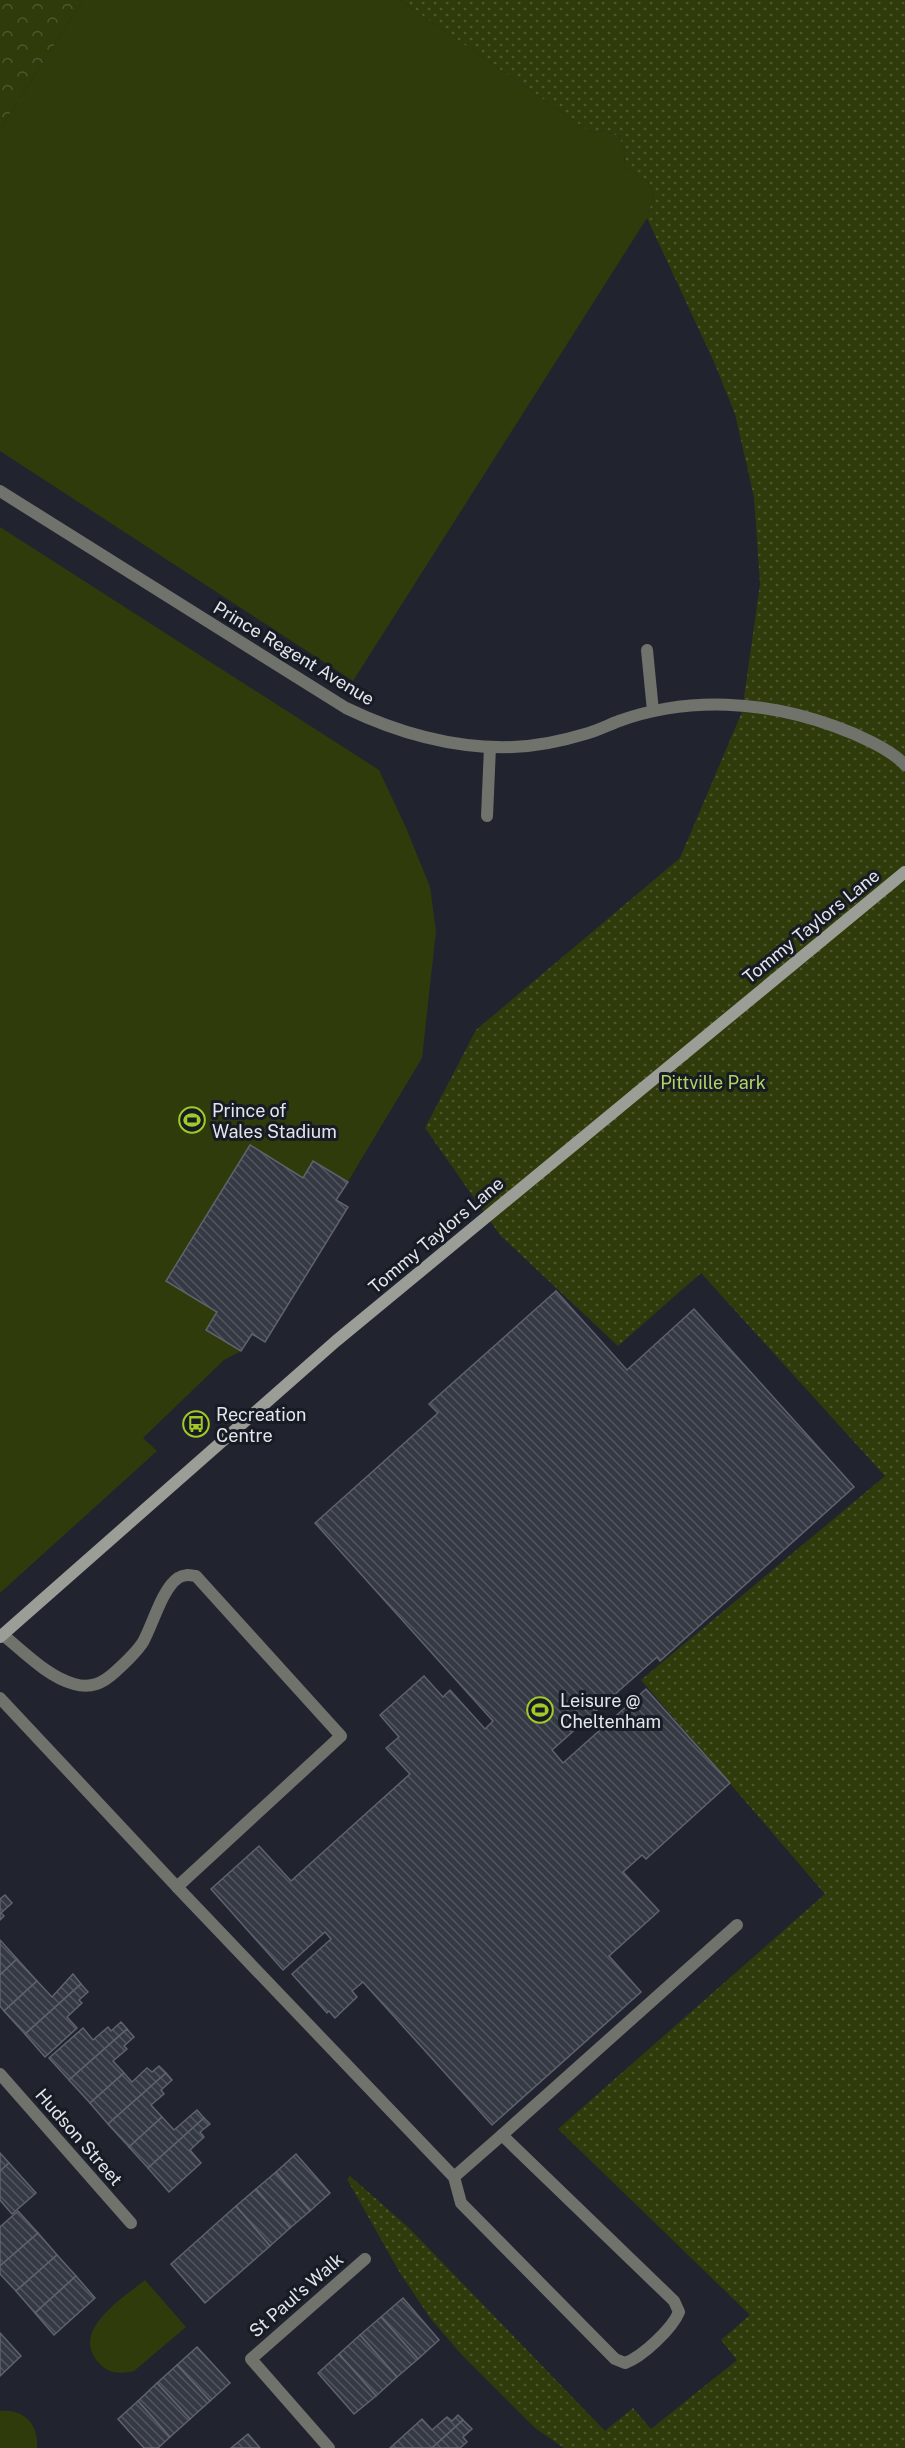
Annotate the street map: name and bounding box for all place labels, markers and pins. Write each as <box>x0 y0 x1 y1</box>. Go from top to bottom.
place label: Prince of Wales Stadium <box>212 1100 337 1142</box>
sports icon: Prince of Wales Stadium <box>177 1105 207 1135</box>
place label: Recreation Centre <box>216 1404 306 1446</box>
bus stop icon: Recreation Centre <box>181 1409 211 1439</box>
place label: Leisure @ Cheltenham <box>560 1690 661 1732</box>
sports icon: Leisure @ Cheltenham <box>525 1695 555 1725</box>

